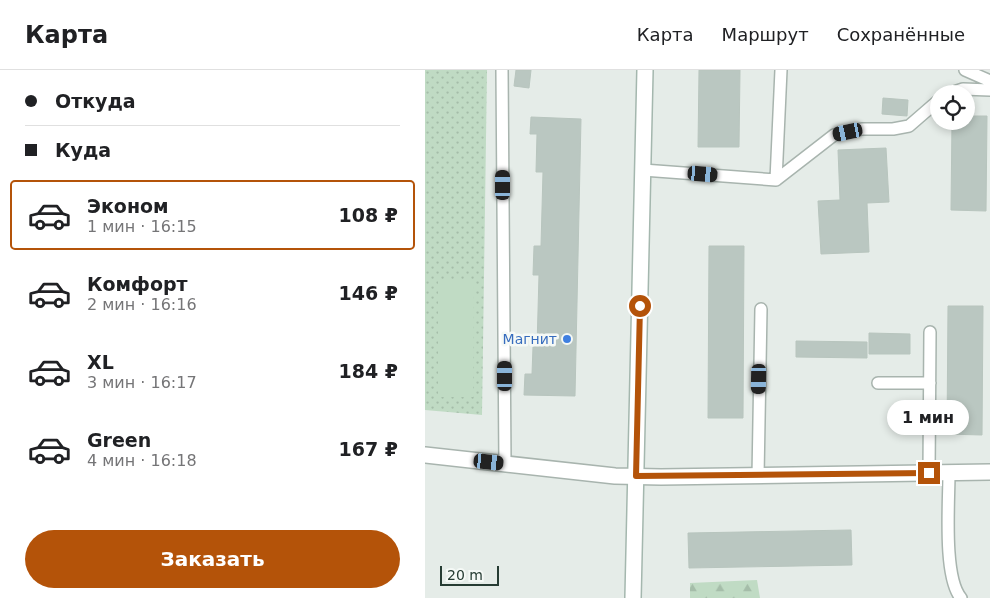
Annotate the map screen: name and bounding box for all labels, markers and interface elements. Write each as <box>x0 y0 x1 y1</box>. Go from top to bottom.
text: Карта <box>25 21 108 49</box>
text: Карта <box>637 24 694 45</box>
text: Маршрут <box>722 24 809 45</box>
text: Сохранённые <box>837 24 965 45</box>
map controls <box>930 85 975 130</box>
button: locate <box>930 85 975 130</box>
text: Откуда <box>55 90 136 112</box>
car <box>831 122 864 142</box>
text: Куда <box>55 139 111 161</box>
car <box>687 165 718 183</box>
car <box>495 170 510 200</box>
icon: car <box>27 193 72 238</box>
text: Эконом <box>87 195 169 217</box>
text: 108 ₽ <box>339 204 398 226</box>
text: 1 мин · 16:15 <box>87 217 197 236</box>
icon: car <box>27 271 72 316</box>
text: Комфорт <box>87 273 188 295</box>
text: 146 ₽ <box>339 282 398 304</box>
text: 2 мин · 16:16 <box>87 295 197 314</box>
route start <box>629 295 651 317</box>
place label: Магнит <box>503 331 557 347</box>
marker: Магнит <box>561 333 573 345</box>
icon: car <box>27 349 72 394</box>
text: XL <box>87 351 114 373</box>
text: 184 ₽ <box>339 360 398 382</box>
car <box>497 361 512 391</box>
car <box>751 364 766 394</box>
text: 3 мин · 16:17 <box>87 373 197 392</box>
callout: 1 мин <box>888 400 970 436</box>
text: 1 мин <box>902 408 954 427</box>
icon: car <box>27 427 72 472</box>
text: Green <box>87 429 151 451</box>
text: 167 ₽ <box>339 438 398 460</box>
text: 4 мин · 16:18 <box>87 451 197 470</box>
car <box>473 453 504 471</box>
route end <box>918 462 940 484</box>
button: Заказать <box>25 530 400 588</box>
scale bar <box>440 563 499 586</box>
text: 20 m <box>447 567 483 583</box>

